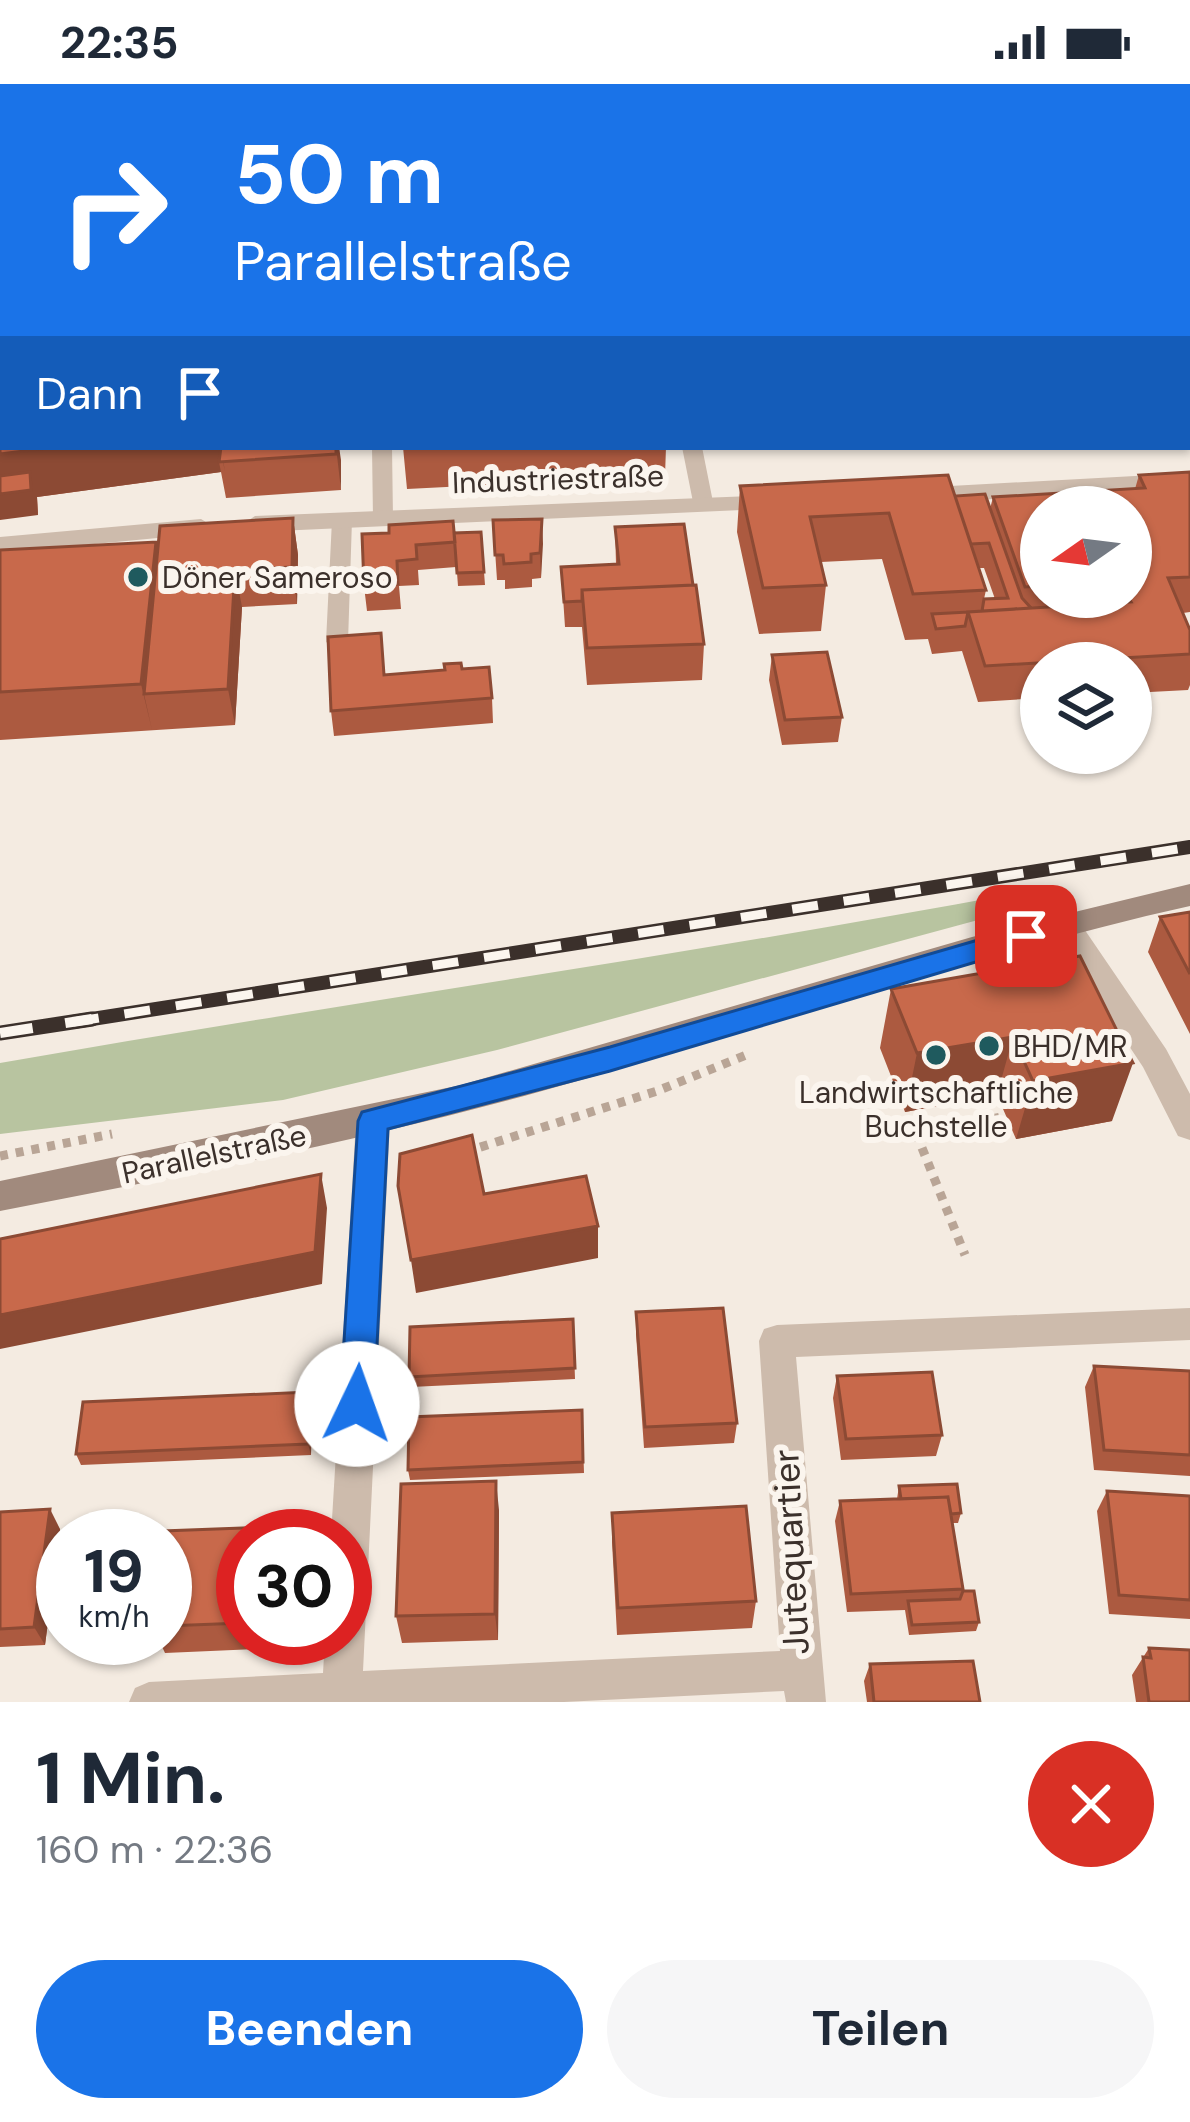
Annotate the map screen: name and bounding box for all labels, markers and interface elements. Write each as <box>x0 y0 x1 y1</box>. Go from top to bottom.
text: 22:35 <box>60 13 179 72</box>
text: 50 m <box>234 120 444 229</box>
icon: right <box>36 132 192 288</box>
text: Parallelstraße <box>234 226 572 297</box>
icon: arrive <box>167 360 233 426</box>
text: Dann <box>36 364 143 423</box>
street label: Industriestraße <box>451 456 665 502</box>
north arrow <box>1020 486 1152 618</box>
map controls <box>1020 486 1152 774</box>
place label: Döner Sameroso <box>162 558 392 597</box>
marker: Döner Sameroso <box>125 564 151 590</box>
button: layers <box>1020 642 1152 774</box>
pin <box>975 885 1077 987</box>
icon: arrive <box>993 903 1059 969</box>
place label: BHD/MR <box>1013 1027 1127 1066</box>
marker: BHD/MR <box>976 1033 1002 1059</box>
marker: Landwirtschaftliche Buchstelle <box>923 1042 949 1068</box>
place label: Landwirtschaftliche Buchstelle <box>799 1073 1073 1146</box>
street label: Parallelstraße <box>118 1115 310 1193</box>
position arrow <box>294 1341 420 1467</box>
street label: Jutequartier <box>762 1448 820 1656</box>
speed limit sign: 30 <box>216 1509 372 1665</box>
text: 19 <box>84 1532 144 1611</box>
text: km/h <box>79 1597 149 1636</box>
text: 1 Min. <box>36 1732 225 1825</box>
button: close <box>1028 1741 1154 1867</box>
text: 160 m · 22:36 <box>36 1824 273 1875</box>
button: Beenden <box>36 1960 583 2098</box>
button: Teilen <box>607 1960 1154 2098</box>

